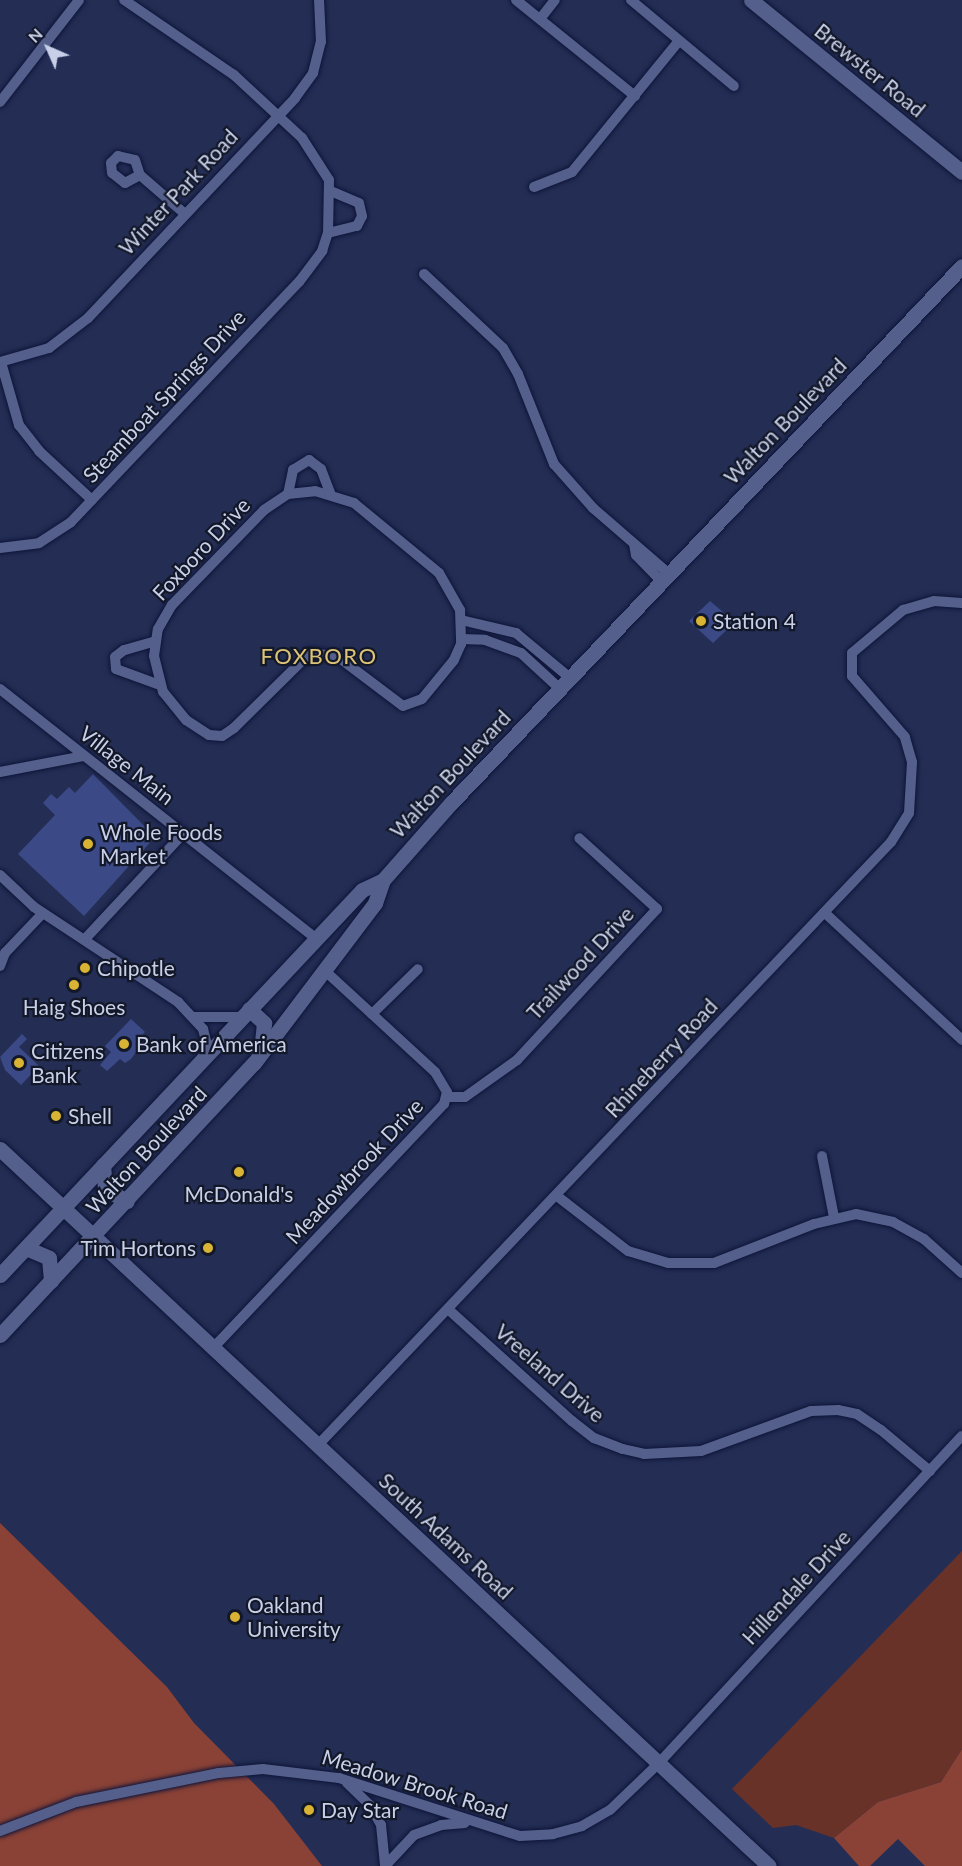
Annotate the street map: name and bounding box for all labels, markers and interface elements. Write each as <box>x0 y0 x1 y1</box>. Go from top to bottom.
north arrow <box>18 18 78 78</box>
street label: Brewster Road <box>810 18 930 122</box>
text: N <box>24 24 46 46</box>
street label: Winter Park Road <box>113 124 243 260</box>
street label: Steamboat Springs Drive <box>77 304 251 488</box>
street label: Walton Boulevard <box>719 353 851 489</box>
street label: Foxboro Drive <box>147 492 255 606</box>
place label: Station 4 <box>713 608 796 634</box>
marker: Station 4 <box>694 614 708 628</box>
district label: FOXBORO <box>260 643 378 669</box>
street label: Walton Boulevard <box>384 705 516 843</box>
street label: Village Main <box>75 720 179 810</box>
place label: Whole Foods Market <box>100 819 222 869</box>
marker: Whole Foods Market <box>81 837 95 851</box>
street label: Trailwood Drive <box>521 901 639 1025</box>
place label: Chipotle <box>97 955 175 981</box>
marker: Chipotle <box>78 961 92 975</box>
marker: Haig Shoes <box>67 978 81 992</box>
street label: Rhineberry Road <box>599 993 723 1123</box>
place label: Haig Shoes <box>23 994 125 1020</box>
place label: Bank of America <box>136 1031 288 1057</box>
marker: Bank of America <box>117 1037 131 1051</box>
place label: Citizens Bank <box>31 1038 104 1088</box>
marker: Citizens Bank <box>12 1056 26 1070</box>
street label: Walton Boulevard <box>80 1081 212 1219</box>
street label: Meadowbrook Drive <box>280 1093 428 1249</box>
place label: Shell <box>68 1103 112 1129</box>
marker: Shell <box>49 1109 63 1123</box>
marker: McDonald's <box>232 1165 246 1179</box>
place label: McDonald's <box>185 1181 293 1207</box>
place label: Tim Hortons <box>81 1235 196 1261</box>
marker: Tim Hortons <box>201 1241 215 1255</box>
street label: Vreeland Drive <box>490 1319 610 1427</box>
street label: South Adams Road <box>374 1467 518 1605</box>
street label: Hillendale Drive <box>737 1525 855 1649</box>
place label: Oakland University <box>247 1592 341 1642</box>
marker: Oakland University <box>228 1610 242 1624</box>
street label: Meadow Brook Road <box>319 1744 511 1824</box>
place label: Day Star <box>321 1797 400 1823</box>
marker: Day Star <box>302 1803 316 1817</box>

